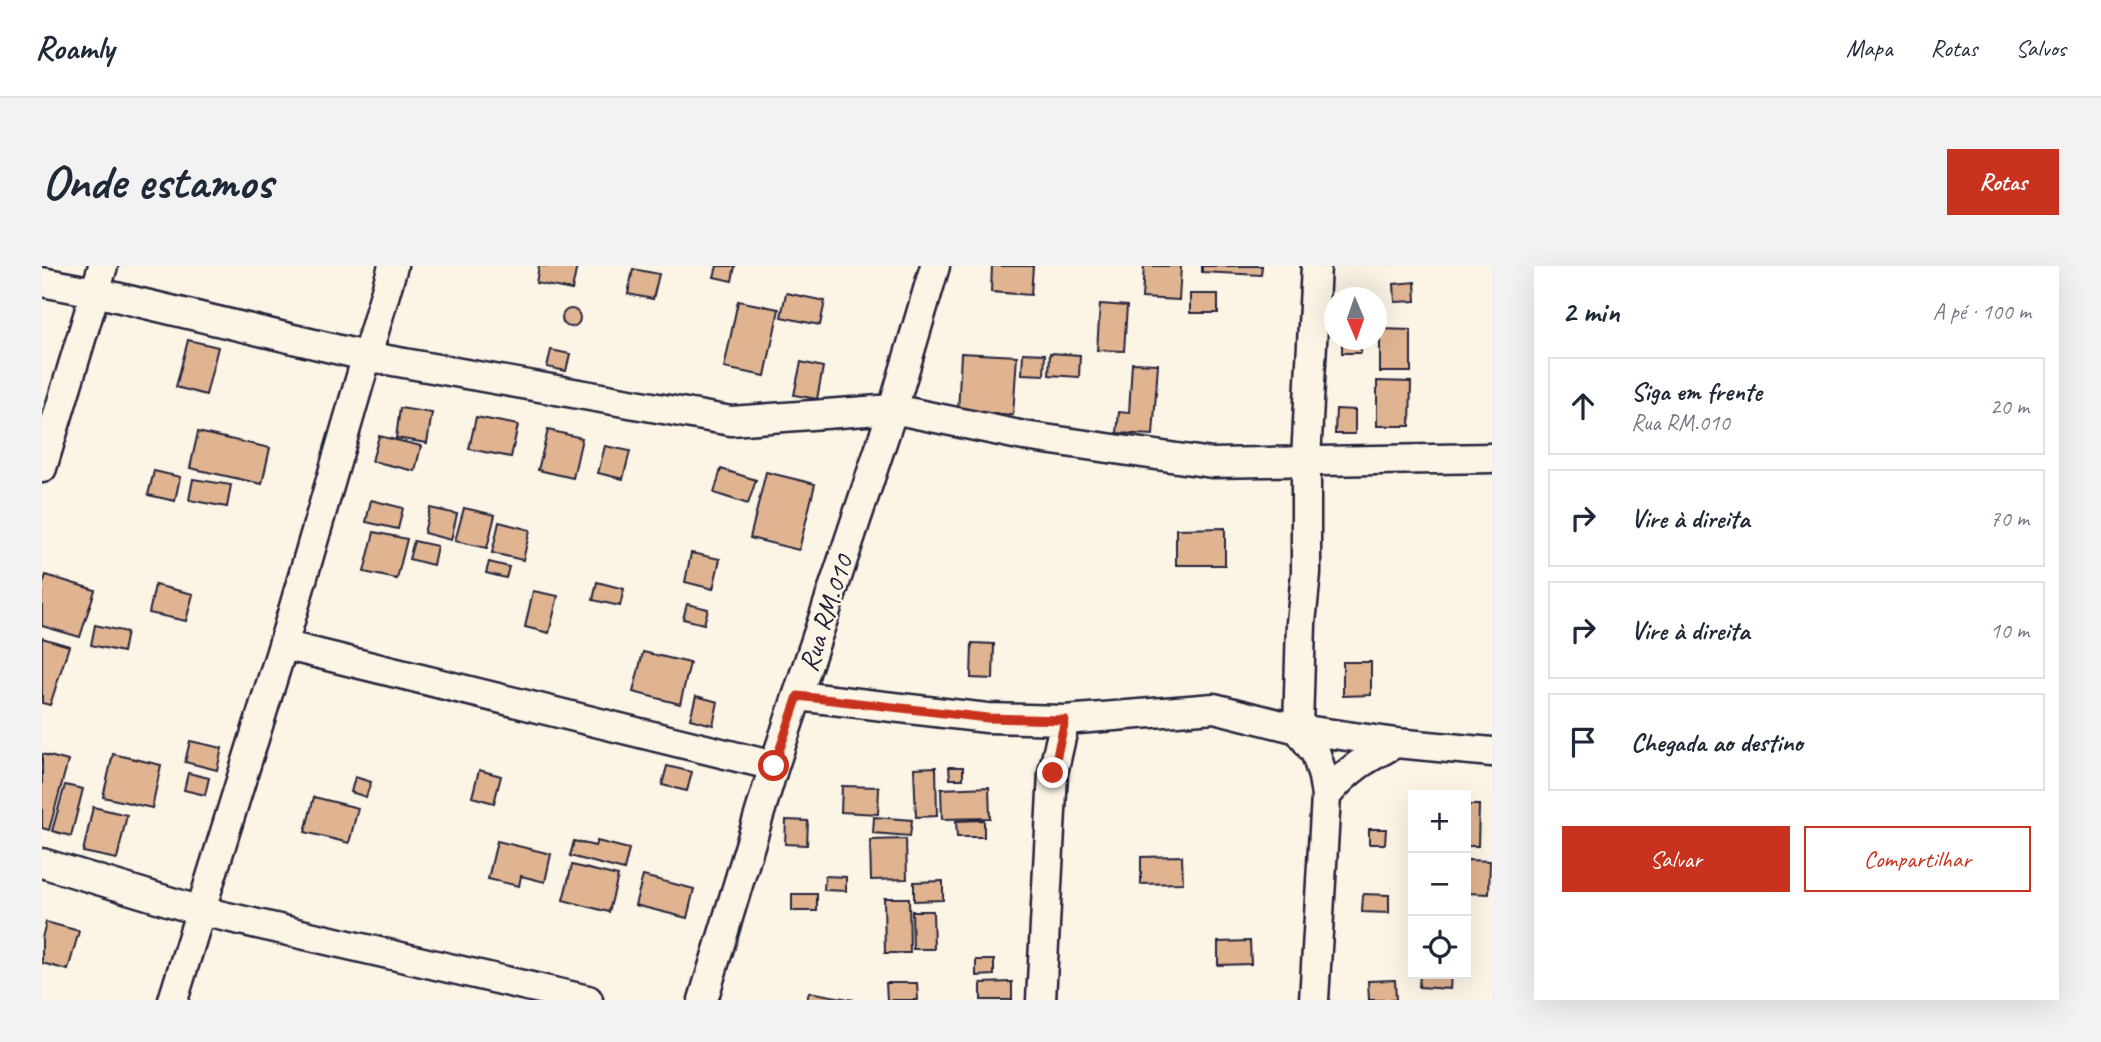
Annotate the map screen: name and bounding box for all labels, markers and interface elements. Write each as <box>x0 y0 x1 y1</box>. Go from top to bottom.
text: Roamly <box>35 27 114 69</box>
text: Mapa <box>1846 33 1893 63</box>
text: Rotas <box>1931 33 1977 63</box>
text: Salvos <box>2015 33 2066 63</box>
button: Rotas <box>1947 149 2059 215</box>
text: Onde estamos <box>42 151 272 213</box>
north arrow <box>1324 287 1387 350</box>
text: 2 min <box>1562 293 1619 331</box>
text: A pé · 100 m <box>1933 297 2031 326</box>
text: Siga em frente <box>1631 375 1762 408</box>
icon: ahead <box>1564 387 1602 425</box>
text: 20 m <box>1990 392 2029 421</box>
text: Rua RM.010 <box>1631 408 1730 437</box>
icon: right <box>1564 499 1602 537</box>
text: Vire à direita <box>1631 502 1750 535</box>
text: 70 m <box>1990 504 2029 533</box>
street label: Rua RM.010 <box>790 548 861 676</box>
icon: right <box>1564 611 1602 649</box>
text: Vire à direita <box>1631 614 1750 647</box>
text: 10 m <box>1990 616 2029 645</box>
icon: arrive <box>1564 723 1602 761</box>
text: Chegada ao destino <box>1631 726 1803 759</box>
route start <box>758 750 789 781</box>
route end <box>1037 757 1068 788</box>
map controls <box>1408 790 1471 979</box>
button: + <box>1408 790 1471 853</box>
button: Salvar <box>1562 826 1790 892</box>
button: Compartilhar <box>1804 826 2031 892</box>
button: − <box>1408 853 1471 916</box>
button: locate <box>1408 916 1471 979</box>

